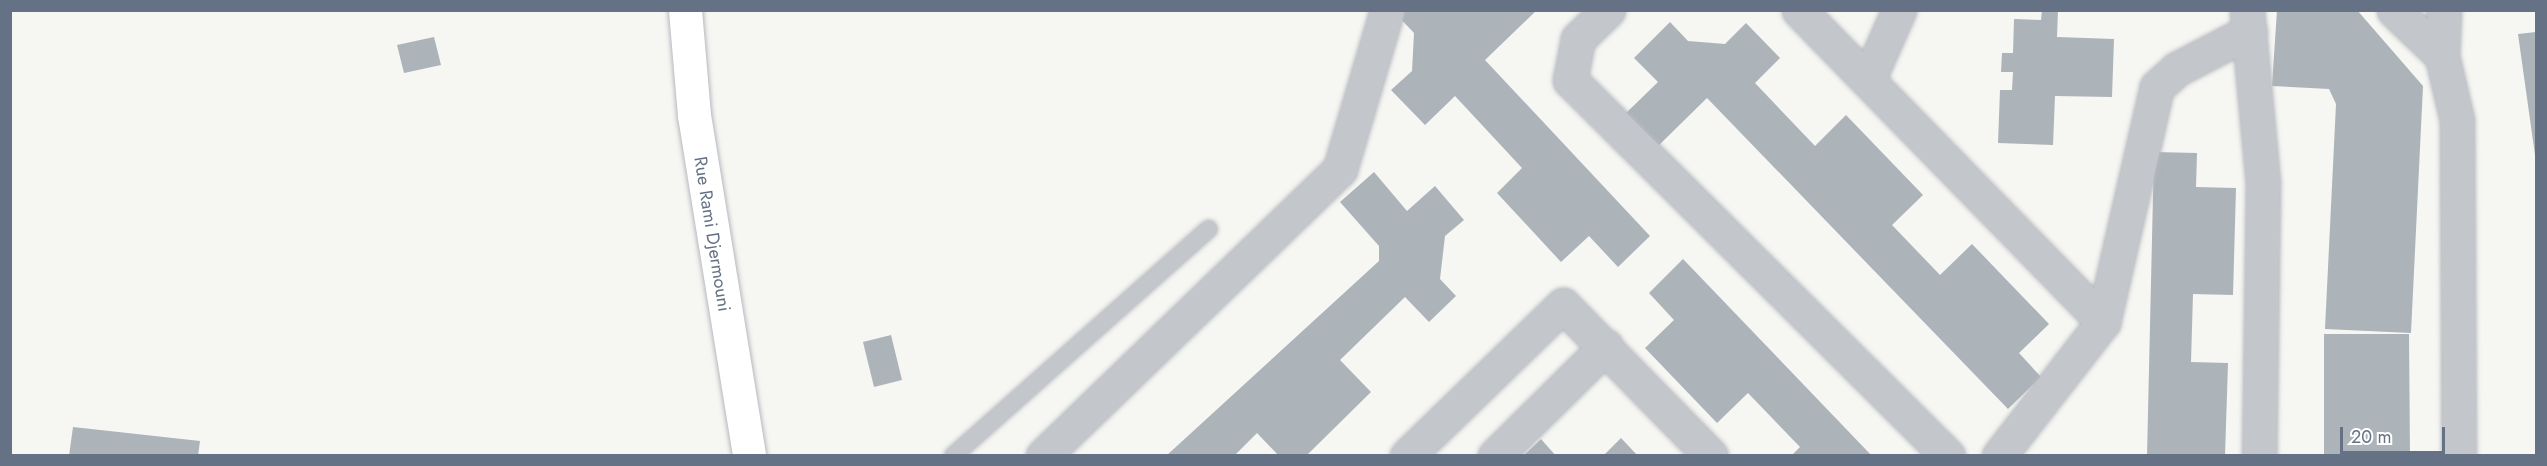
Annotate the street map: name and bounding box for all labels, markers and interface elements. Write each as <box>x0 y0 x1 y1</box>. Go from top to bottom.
street label: Rue Rami Djermouni <box>689 155 735 313</box>
scale bar <box>2343 415 2448 453</box>
text: 20 m <box>2351 424 2391 450</box>

